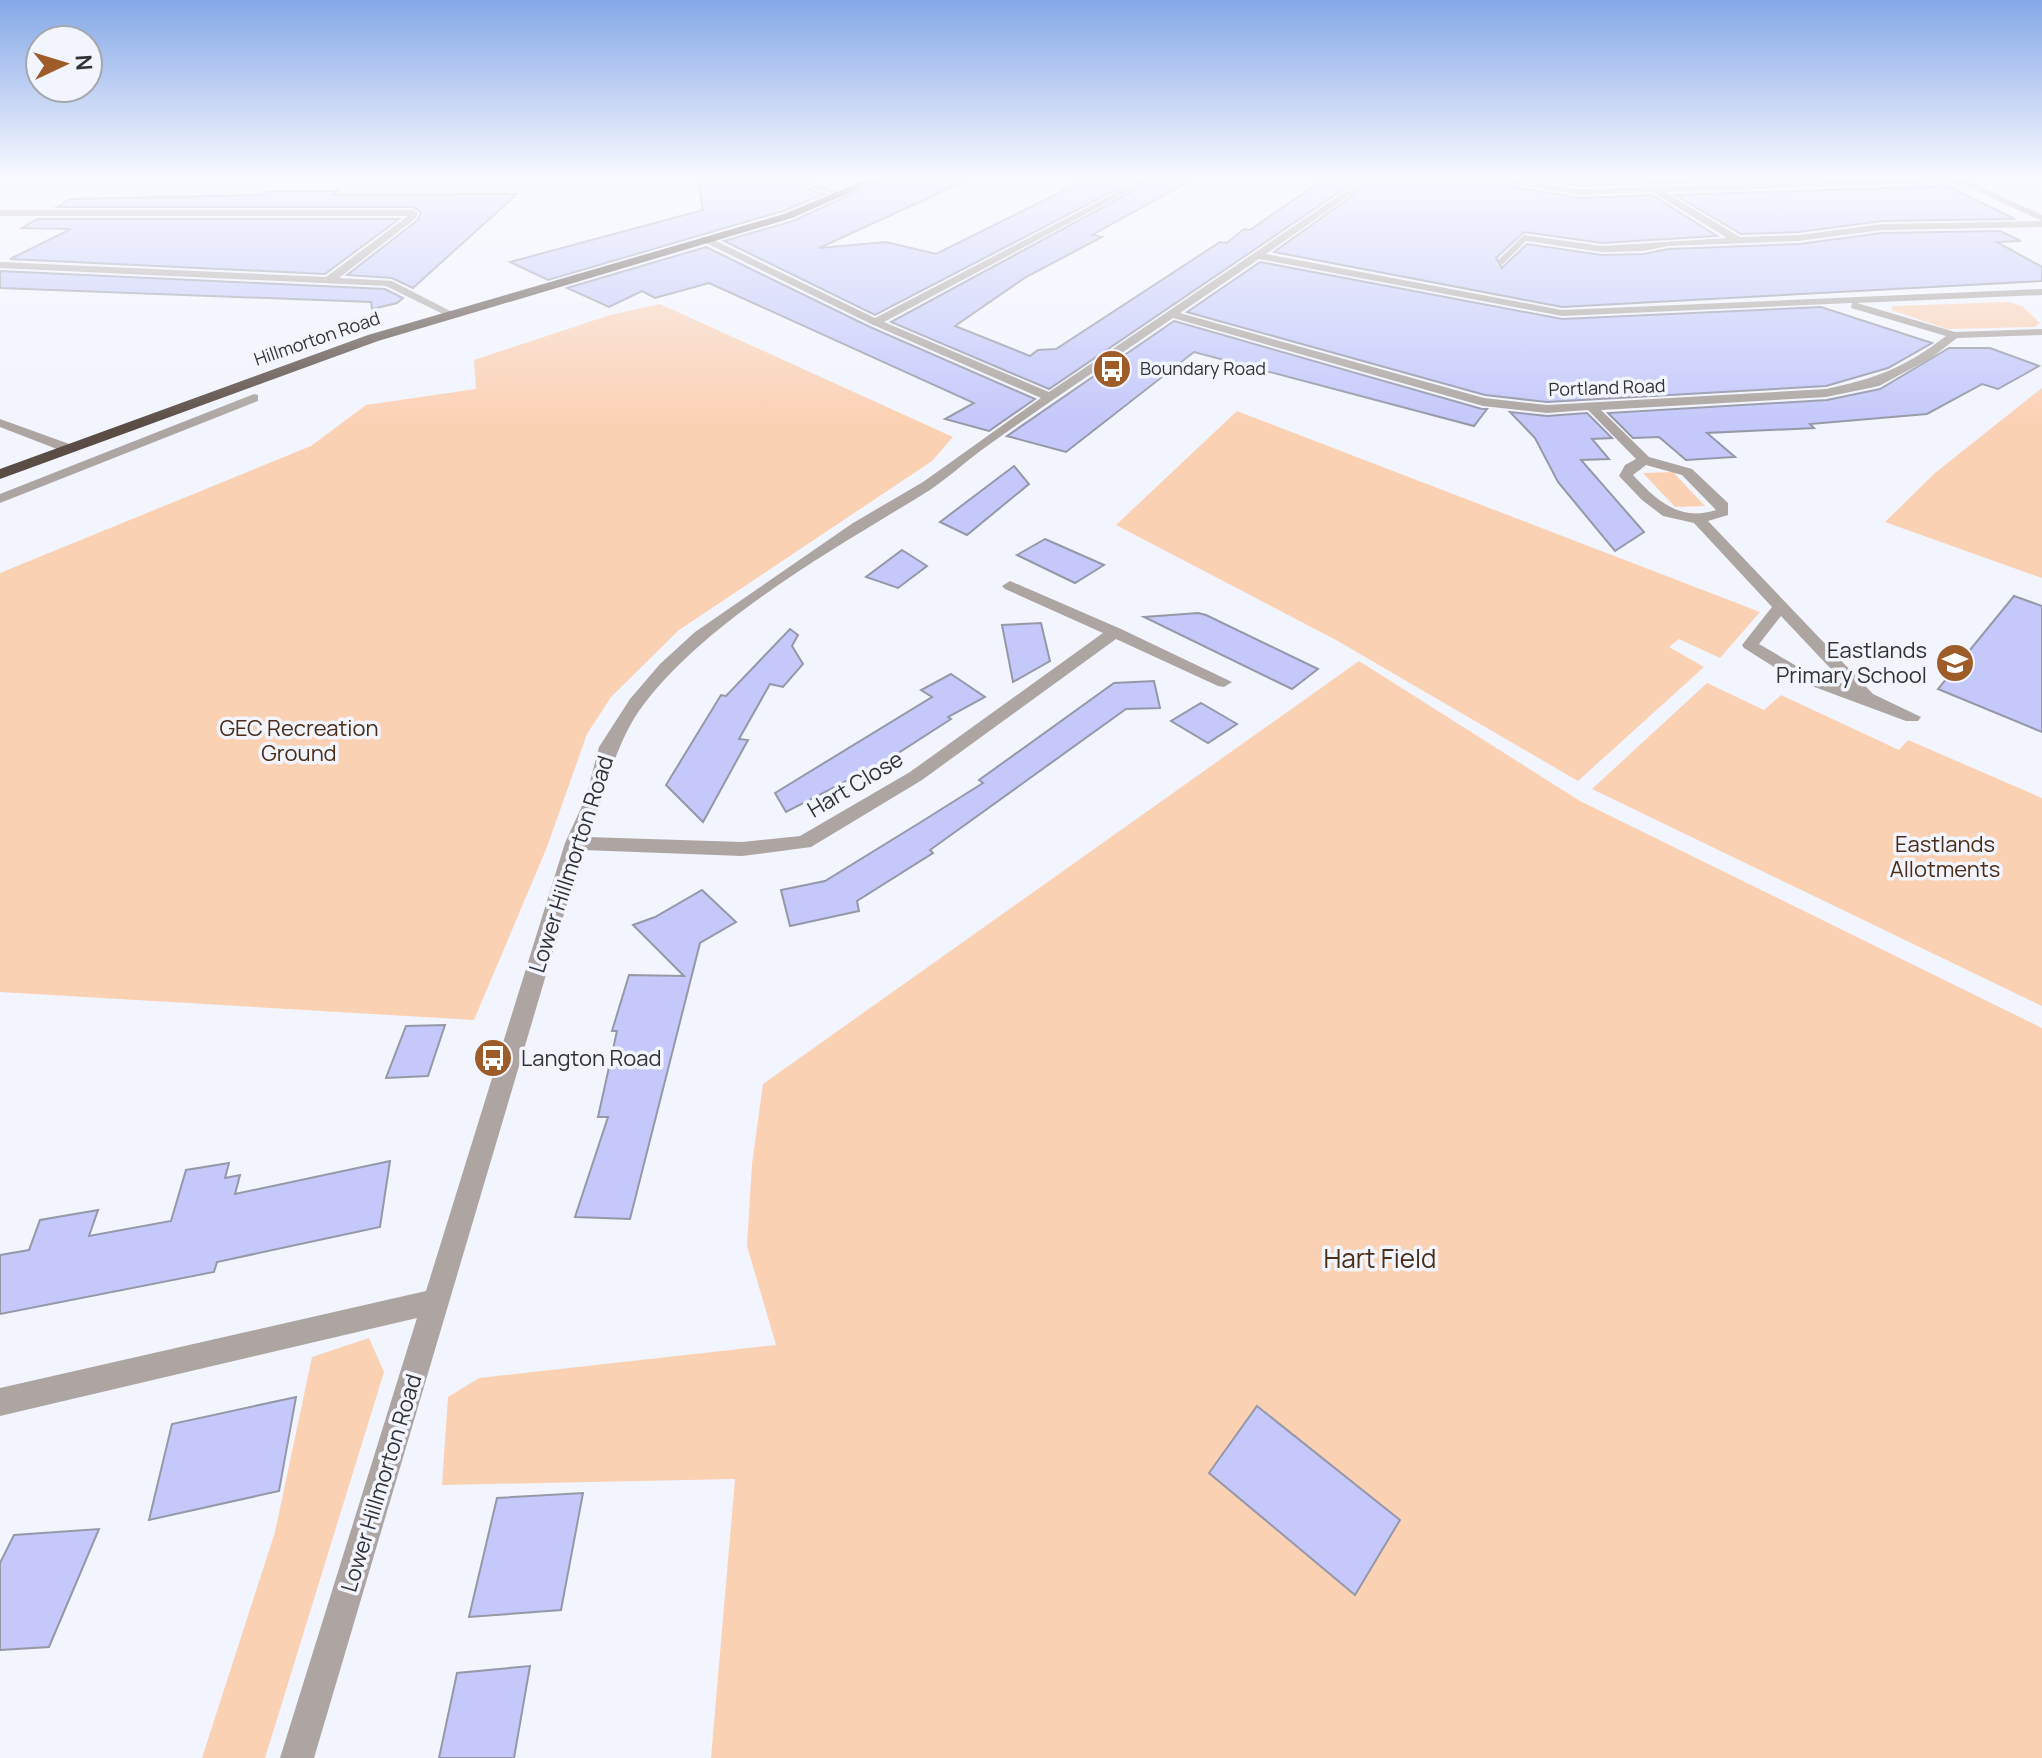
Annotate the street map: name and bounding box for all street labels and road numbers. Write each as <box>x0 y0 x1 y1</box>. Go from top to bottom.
street label: Hillmorton Road <box>250 305 383 371</box>
street label: Portland Road <box>1548 373 1666 401</box>
street label: Hart Close <box>802 744 909 824</box>
street label: Lower Hillmorton Road <box>522 752 620 976</box>
street label: Lower Hillmorton Road <box>334 1370 428 1596</box>

